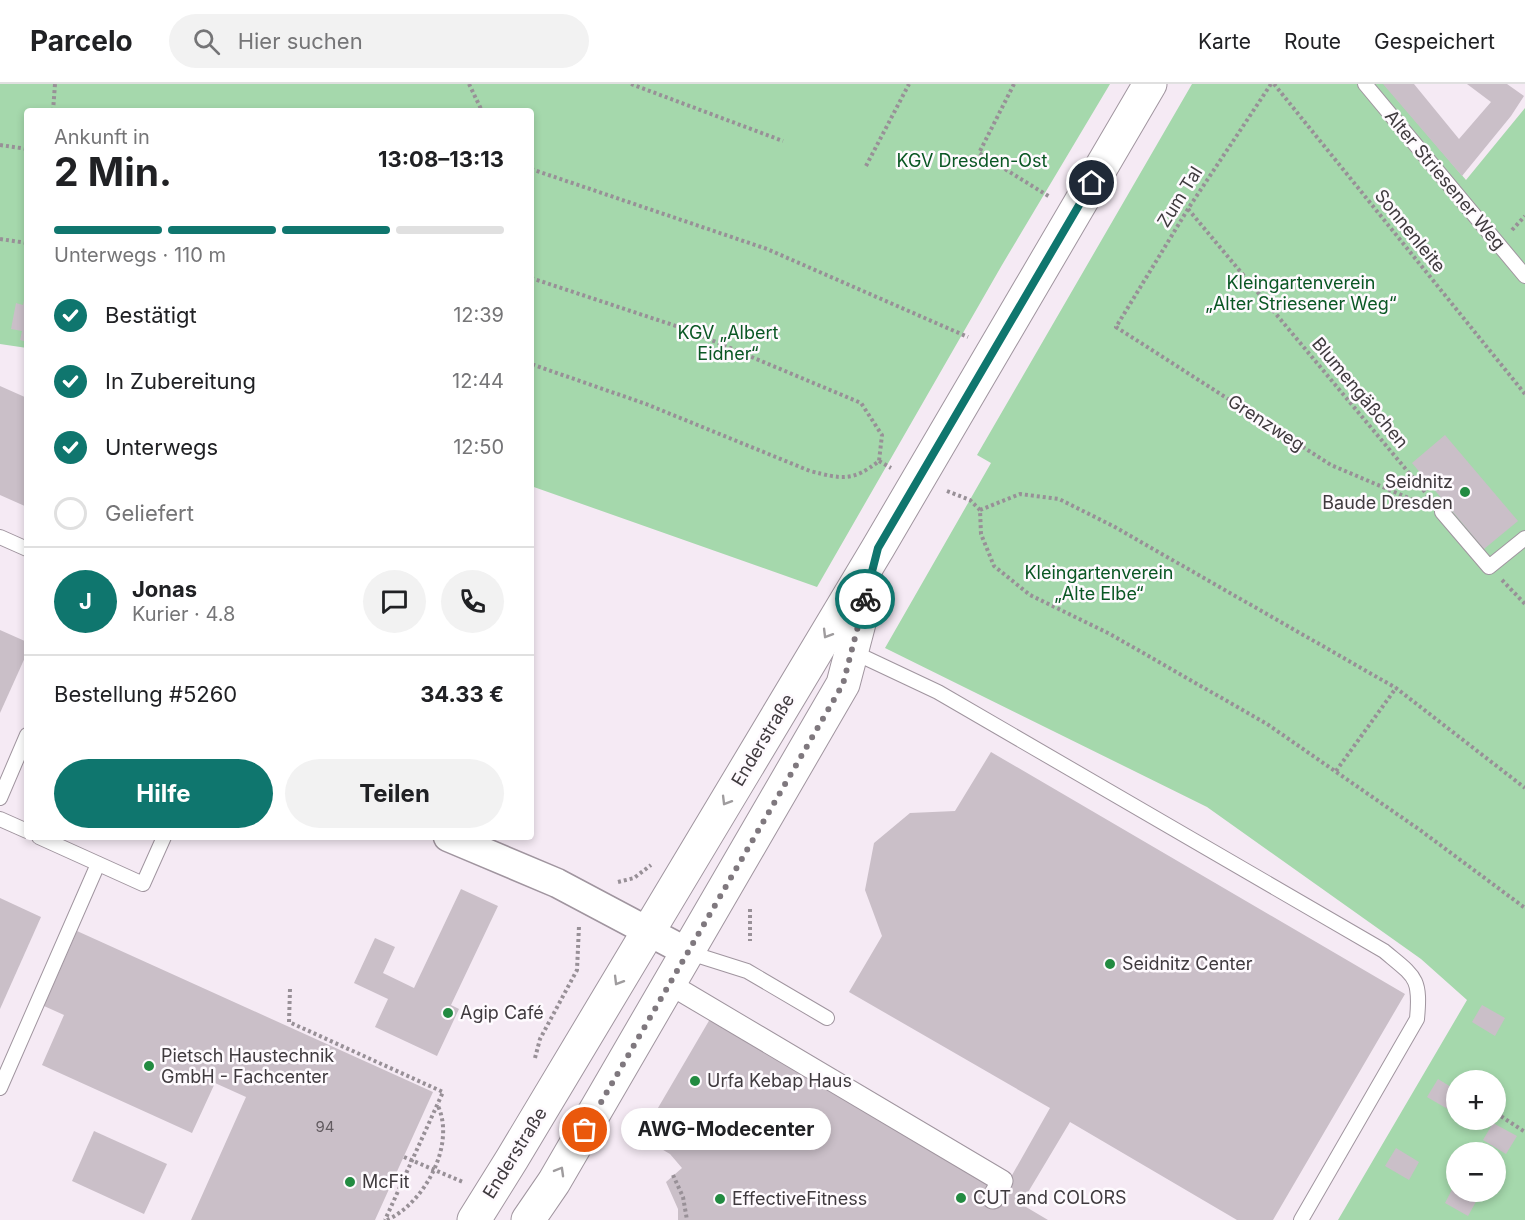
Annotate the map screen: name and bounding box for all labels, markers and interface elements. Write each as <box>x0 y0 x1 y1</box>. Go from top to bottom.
search box <box>169 14 589 68</box>
text: Parcelo <box>30 24 133 58</box>
icon: search <box>190 25 223 58</box>
text: Hier suchen <box>238 28 363 54</box>
text: Karte <box>1198 29 1251 54</box>
text: Route <box>1284 29 1341 54</box>
text: Gespeichert <box>1374 29 1495 54</box>
street label: Alter Striesener Weg <box>1381 106 1510 254</box>
text: Ankunft in <box>54 125 150 149</box>
text: 13:08–13:13 <box>378 146 504 172</box>
text: 2 Min. <box>54 148 172 195</box>
park label: KGV Dresden-Ost <box>896 150 1048 171</box>
pin <box>1066 157 1117 208</box>
street label: Zum Tal <box>1153 163 1206 231</box>
icon: home <box>1075 166 1108 199</box>
street label: Sonnenleite <box>1371 185 1450 276</box>
text: Unterwegs · 110 m <box>54 243 226 267</box>
park label: Kleingartenverein „Alter Striesener Weg“ <box>1205 272 1397 314</box>
icon: check <box>54 299 87 332</box>
text: Bestätigt <box>105 302 197 328</box>
text: 12:39 <box>453 303 504 327</box>
park label: KGV „Albert Eidner“ <box>678 322 779 364</box>
street label: Blumengäßchen <box>1308 333 1413 452</box>
icon: check <box>54 365 87 398</box>
text: In Zubereitung <box>105 368 256 394</box>
text: 12:44 <box>452 369 504 393</box>
street label: Grenzweg <box>1224 390 1308 455</box>
icon: check <box>54 431 87 464</box>
text: Unterwegs <box>105 434 218 460</box>
text: 12:50 <box>453 435 504 459</box>
place label: Seidnitz Baude Dresden <box>1322 471 1453 513</box>
marker: Seidnitz Baude Dresden <box>1458 485 1472 499</box>
text: Geliefert <box>105 500 194 526</box>
park label: Kleingartenverein „Alte Elbe“ <box>1025 562 1173 604</box>
courier <box>835 569 895 629</box>
button: chat <box>363 570 426 633</box>
button: phone <box>441 570 504 633</box>
text: Jonas <box>132 576 197 602</box>
icon: bike <box>849 583 882 616</box>
text: J <box>79 588 92 614</box>
text: Kurier · 4.8 <box>132 602 235 626</box>
one-way arrow <box>822 628 834 638</box>
text: Bestellung #5260 <box>54 681 237 707</box>
text: 34.33 € <box>420 681 504 707</box>
street label: Enderstraße <box>727 690 798 790</box>
button: Hilfe <box>54 759 273 828</box>
button: Teilen <box>285 759 504 828</box>
one-way arrow <box>722 795 734 805</box>
place label: Seidnitz Center <box>1122 953 1253 974</box>
marker: Seidnitz Center <box>1103 957 1117 971</box>
one-way arrow <box>614 975 626 985</box>
place label: Agip Café <box>460 1002 544 1023</box>
marker: Agip Café <box>441 1006 455 1020</box>
place label: Pietsch Haustechnik GmbH - Fachcenter <box>161 1045 334 1087</box>
marker: Pietsch Haustechnik GmbH - Fachcenter <box>142 1059 156 1073</box>
place label: Urfa Kebap Haus <box>707 1070 852 1091</box>
map controls <box>1446 1070 1506 1202</box>
button: + <box>1446 1070 1506 1130</box>
marker: Urfa Kebap Haus <box>688 1074 702 1088</box>
street label: Enderstraße <box>478 1103 551 1202</box>
pin <box>559 1104 610 1155</box>
callout: AWG-Modecenter <box>621 1109 831 1151</box>
icon: bag <box>568 1113 601 1146</box>
house number: 94 <box>316 1117 335 1136</box>
text: AWG-Modecenter <box>638 1117 814 1141</box>
button: − <box>1446 1142 1506 1202</box>
one-way arrow <box>553 1167 565 1177</box>
place label: McFit <box>362 1171 410 1192</box>
marker: McFit <box>343 1175 357 1189</box>
place label: CUT and COLORS <box>973 1187 1127 1208</box>
place label: EffectiveFitness <box>732 1188 867 1209</box>
marker: CUT and COLORS <box>954 1191 968 1205</box>
marker: EffectiveFitness <box>713 1192 727 1206</box>

